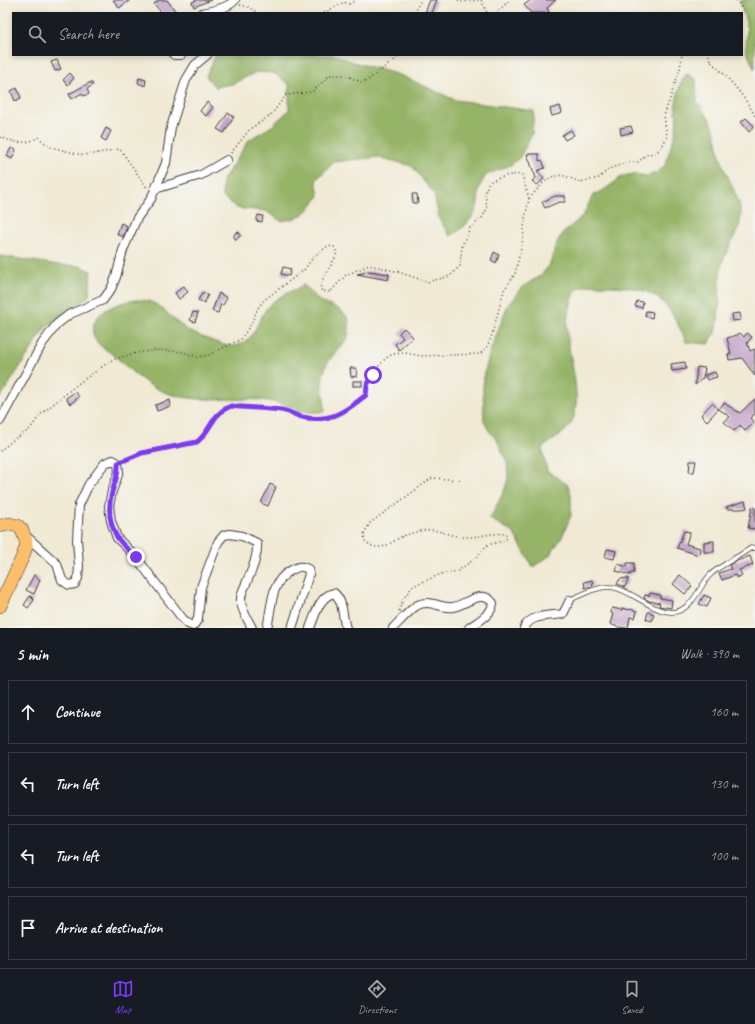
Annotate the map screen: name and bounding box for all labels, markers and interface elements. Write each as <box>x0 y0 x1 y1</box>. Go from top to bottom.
search box <box>12 12 743 56</box>
icon: search <box>26 23 48 45</box>
text: Search here <box>58 25 119 44</box>
route start <box>364 366 382 384</box>
route end <box>127 548 145 566</box>
text: 5 min <box>16 644 48 665</box>
text: Walk · 390 m <box>680 646 739 662</box>
icon: ahead <box>17 701 39 723</box>
text: Continue <box>55 703 100 722</box>
text: 160 m <box>710 704 738 720</box>
icon: left <box>17 773 39 795</box>
text: Turn left <box>55 775 98 794</box>
text: 130 m <box>710 776 738 792</box>
icon: left <box>17 845 39 867</box>
text: Turn left <box>55 847 98 866</box>
text: 100 m <box>710 848 738 864</box>
icon: arrive <box>17 917 39 939</box>
text: Arrive at destination <box>55 919 162 938</box>
tab: Map <box>112 978 134 1016</box>
tab: Directions <box>358 978 397 1016</box>
tab: Saved <box>621 978 643 1016</box>

